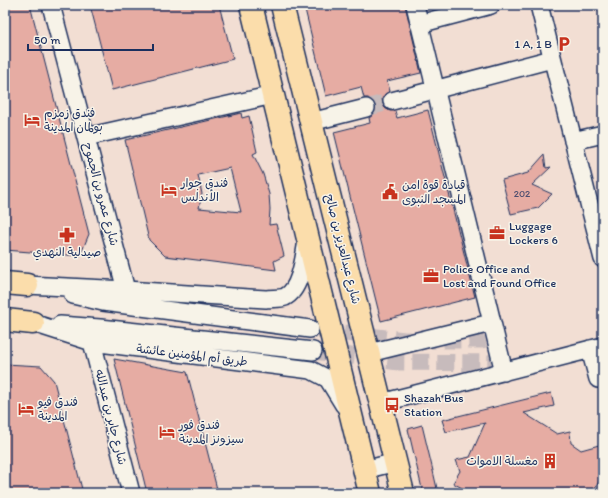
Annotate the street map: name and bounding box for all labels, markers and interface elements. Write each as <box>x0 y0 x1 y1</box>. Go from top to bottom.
scale bar <box>28 26 153 52</box>
text: 50 m <box>34 33 60 47</box>
parking icon: 1 A, 1 B <box>555 35 573 53</box>
place label: 1 A, 1 B <box>514 37 552 51</box>
place label: فندق زمزم بولمان المدينة <box>44 106 103 135</box>
hotel icon: فندق زمزم بولمان المدينة <box>23 111 41 129</box>
street label: شارع عمرو بن الجموح <box>79 141 122 248</box>
place label: فندق جوار الأندلس <box>180 176 228 204</box>
place label: قيادة قوة امن المسجد النبوى <box>402 178 466 207</box>
hotel icon: فندق جوار الأندلس <box>160 181 178 199</box>
public building icon: قيادة قوة امن المسجد النبوى <box>381 183 399 201</box>
house number: 202 <box>514 187 531 200</box>
street label: شارع عبدالعزيز بن صالح <box>321 193 363 306</box>
place label: Luggage Lockers 6 <box>509 219 558 247</box>
office icon: Luggage Lockers 6 <box>488 224 506 242</box>
pharmacy icon: صيدلية النهدي <box>58 226 76 244</box>
place label: صيدلية النهدي <box>33 245 101 261</box>
place label: Police Office and Lost and Found Office <box>443 262 556 290</box>
office icon: Police Office and Lost and Found Office <box>422 267 440 285</box>
street label: طريق أم المؤمنين عائشة <box>135 341 248 371</box>
street label: شارع جابر بن عبدالله <box>90 368 130 467</box>
place label: Shazah Bus Station <box>404 391 464 419</box>
place label: فندق فيو المدينة <box>37 395 78 423</box>
bus stop icon: Shazah Bus Station <box>383 396 401 414</box>
hotel icon: فندق فيو المدينة <box>17 400 35 418</box>
place label: فندق فور سيزونز المدينة <box>178 418 244 447</box>
hotel icon: فندق فور سيزونز المدينة <box>158 423 176 441</box>
building icon: مغسلة الاموات <box>541 452 559 470</box>
place label: مغسلة الاموات <box>466 454 538 468</box>

